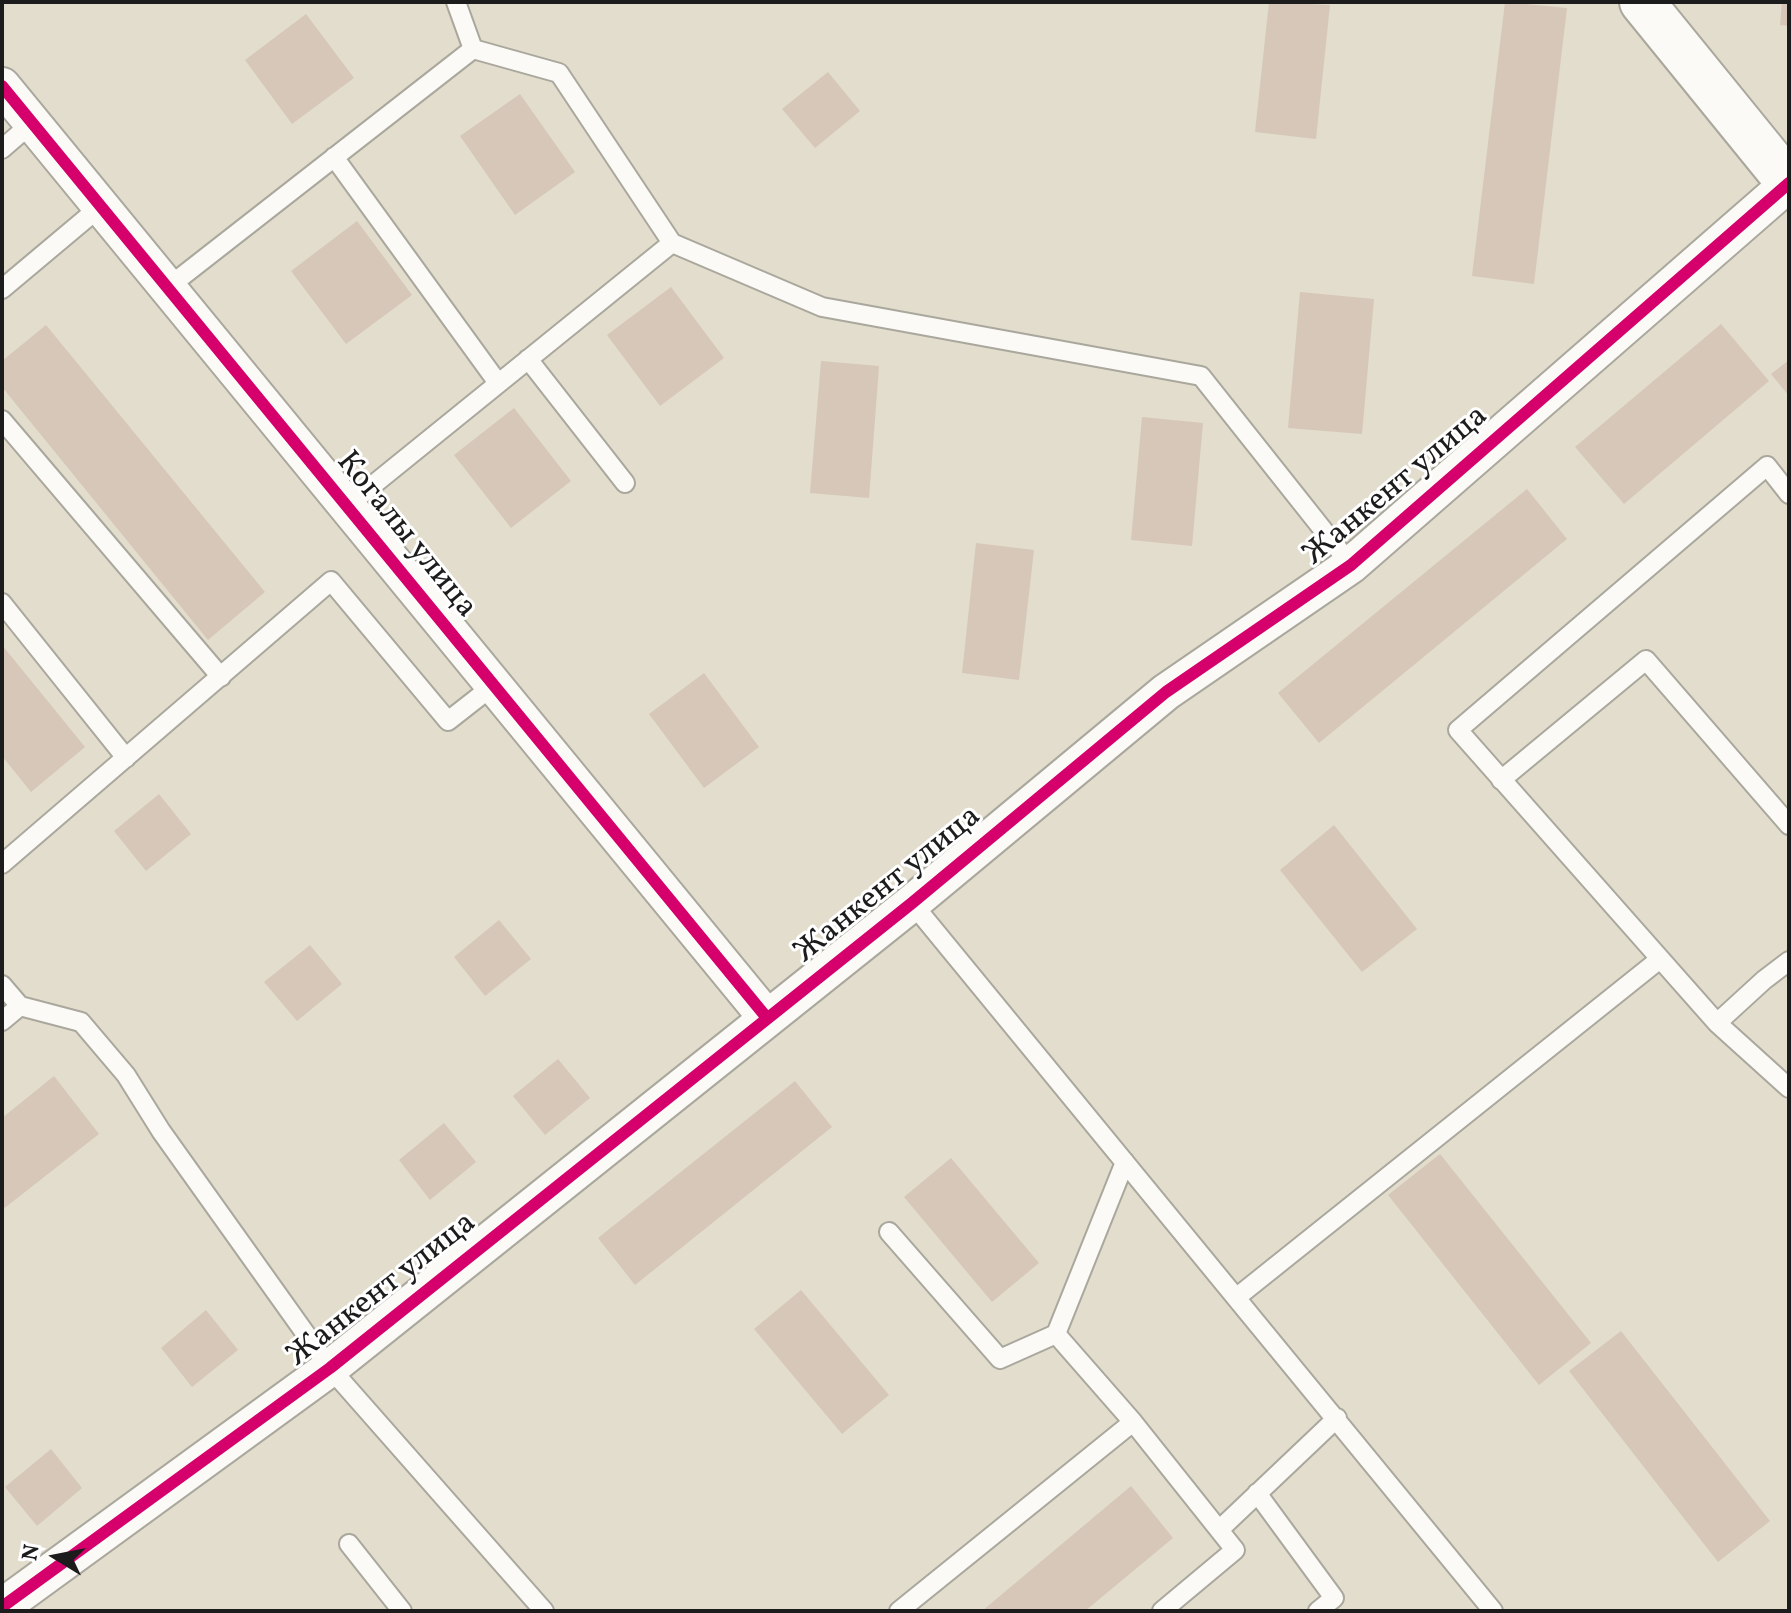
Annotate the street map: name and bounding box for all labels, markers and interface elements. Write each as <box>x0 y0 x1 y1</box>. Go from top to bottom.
street label: Жанкент улица <box>1297 399 1497 575</box>
street label: Когалы улица <box>326 445 484 627</box>
street label: Жанкент улица <box>788 799 990 973</box>
street label: Жанкент улица <box>281 1205 485 1377</box>
north arrow <box>16 1517 96 1597</box>
text: N <box>15 1542 49 1563</box>

